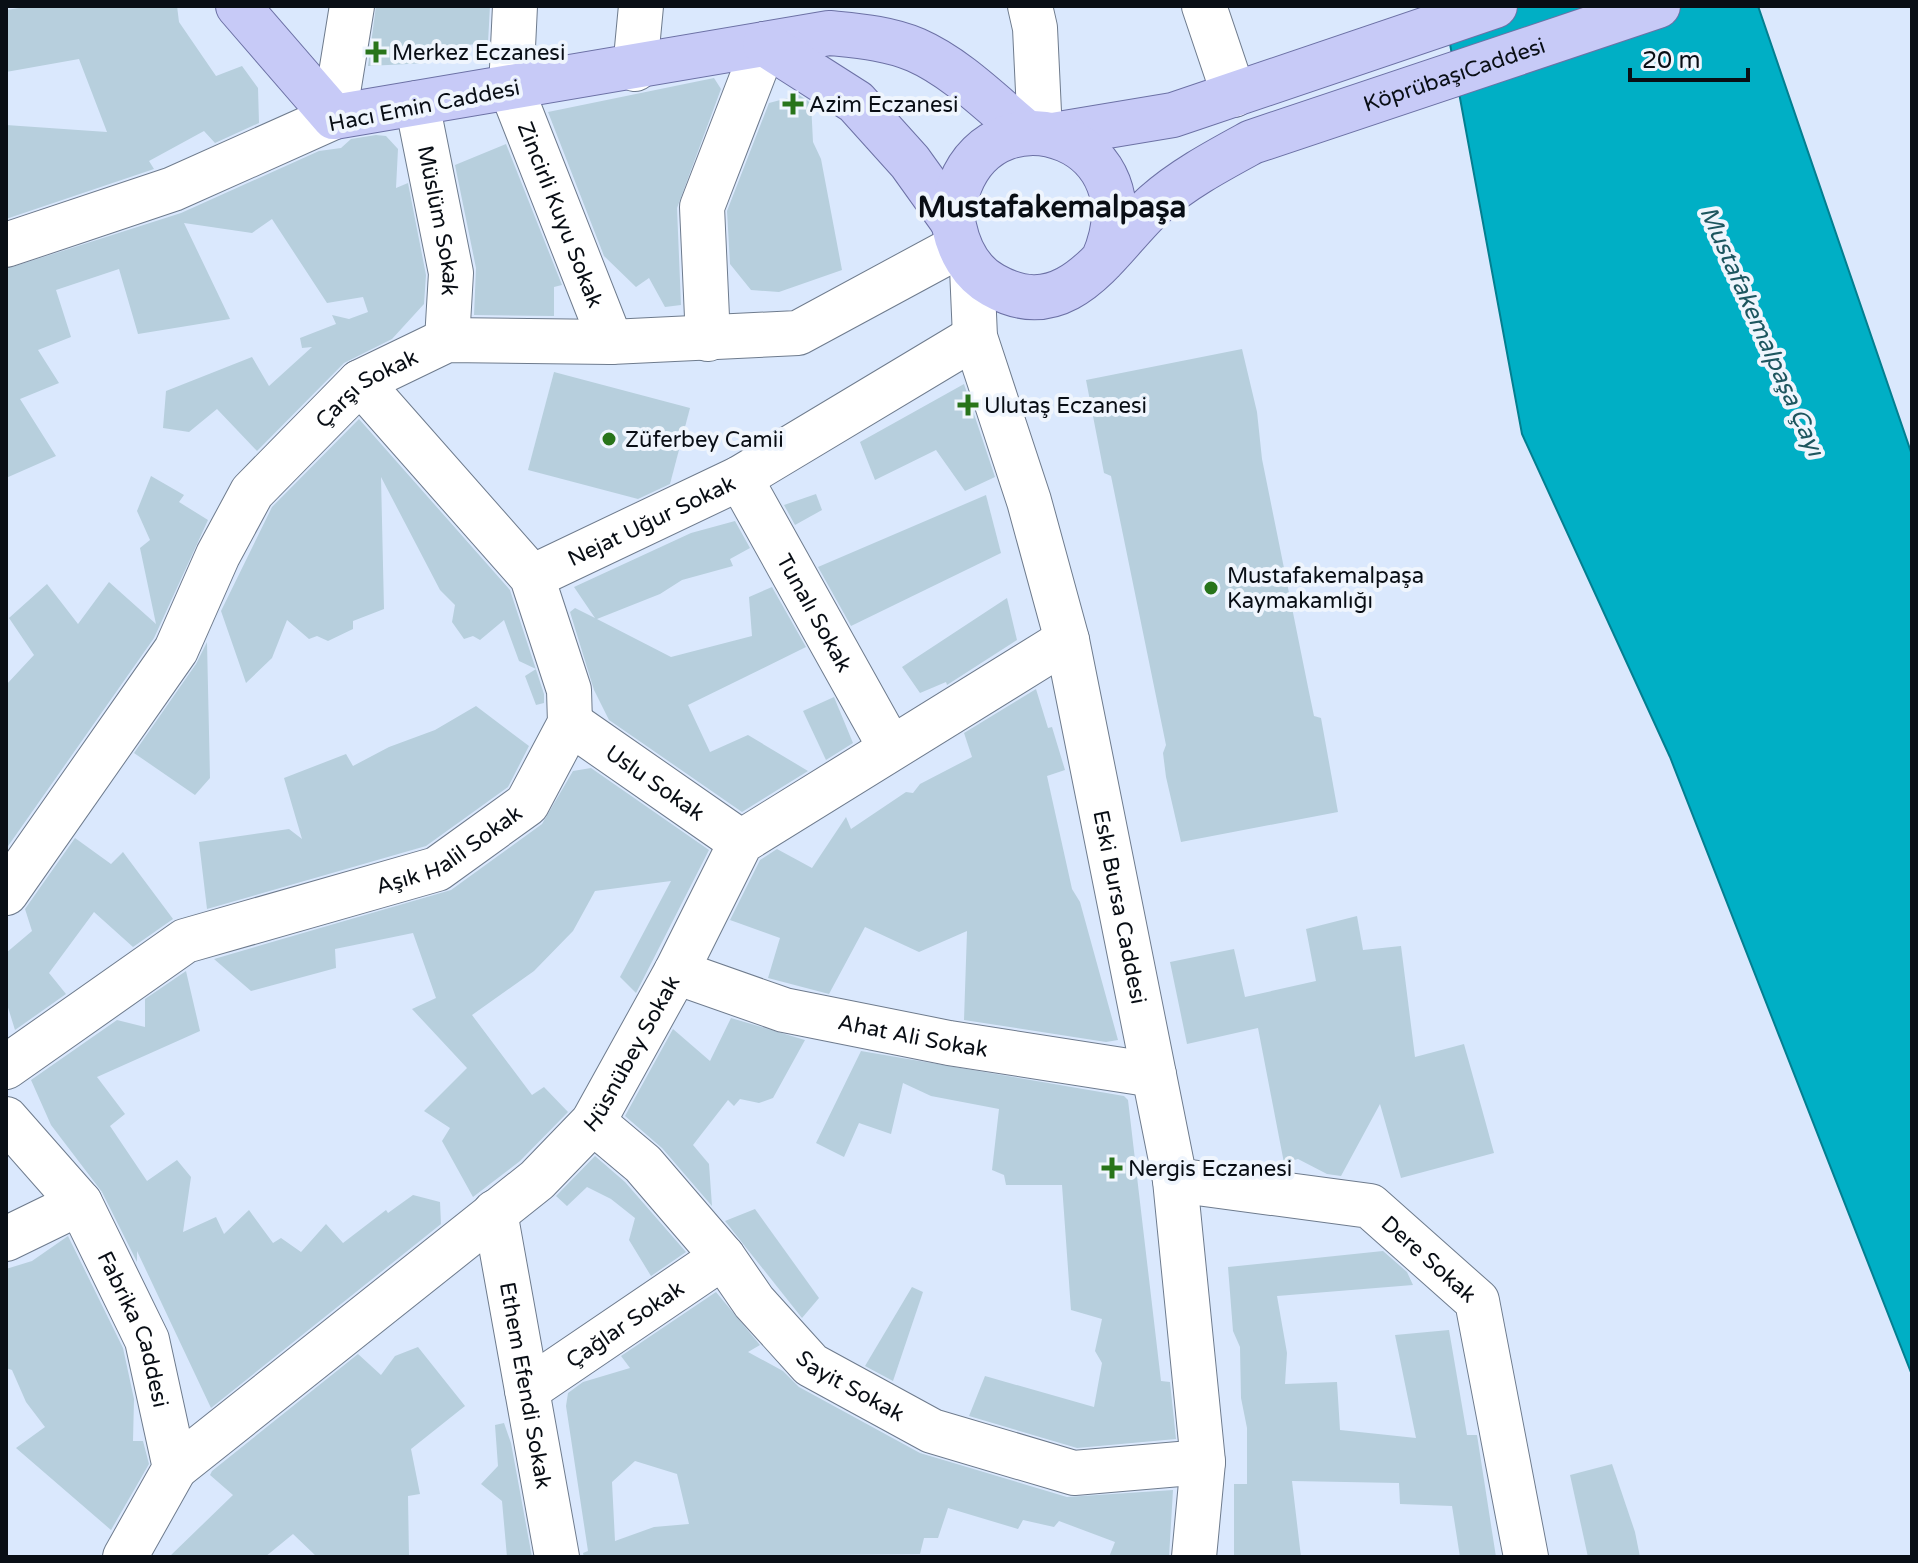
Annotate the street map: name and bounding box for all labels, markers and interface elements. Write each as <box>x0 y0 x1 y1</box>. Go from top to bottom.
scale bar <box>1630 32 1748 82</box>
street label: KöprübaşıCaddesi <box>1360 33 1549 118</box>
place label: Merkez Eczanesi <box>392 40 565 66</box>
marker: Merkez Eczanesi <box>367 43 385 61</box>
text: 20 m <box>1642 46 1700 75</box>
street label: Hacı Emin Caddesi <box>326 75 522 137</box>
place label: Azim Eczanesi <box>809 92 958 118</box>
marker: Azim Eczanesi <box>784 95 802 113</box>
street label: Zincirli Kuyu Sokak <box>512 118 608 311</box>
street label: Müslüm Sokak <box>412 143 463 297</box>
district label: Mustafakemalpaşa <box>918 189 1186 226</box>
water label: Mustafakemalpaşa Çayı <box>1693 202 1831 462</box>
street label: Çarşı Sokak <box>310 344 422 434</box>
place label: Ulutaş Eczanesi <box>984 393 1147 419</box>
marker: Ulutaş Eczanesi <box>959 396 977 414</box>
place label: Züferbey Camii <box>625 427 784 453</box>
marker: Züferbey Camii <box>600 430 618 448</box>
street label: Nejat Uğur Sokak <box>564 470 740 572</box>
street label: Tunalı Sokak <box>771 549 857 677</box>
place label: Mustafakemalpaşa Kaymakamlığı <box>1227 563 1424 614</box>
marker: Mustafakemalpaşa Kaymakamlığı <box>1202 579 1220 597</box>
street label: Uslu Sokak <box>600 740 709 827</box>
street label: Aşık Halil Sokak <box>373 800 527 900</box>
street label: Eski Bursa Caddesi <box>1087 808 1151 1006</box>
street label: Hüsnübey Sokak <box>579 971 685 1138</box>
street label: Ahat Ali Sokak <box>836 1009 990 1063</box>
place label: Nergis Eczanesi <box>1128 1156 1292 1182</box>
marker: Nergis Eczanesi <box>1103 1159 1121 1177</box>
street label: Dere Sokak <box>1376 1210 1481 1308</box>
street label: Fabrika Caddesi <box>92 1247 173 1410</box>
street label: Çağlar Sokak <box>561 1275 689 1374</box>
street label: Ethem Efendi Sokak <box>494 1280 556 1491</box>
street label: Sayit Sokak <box>790 1345 909 1427</box>

